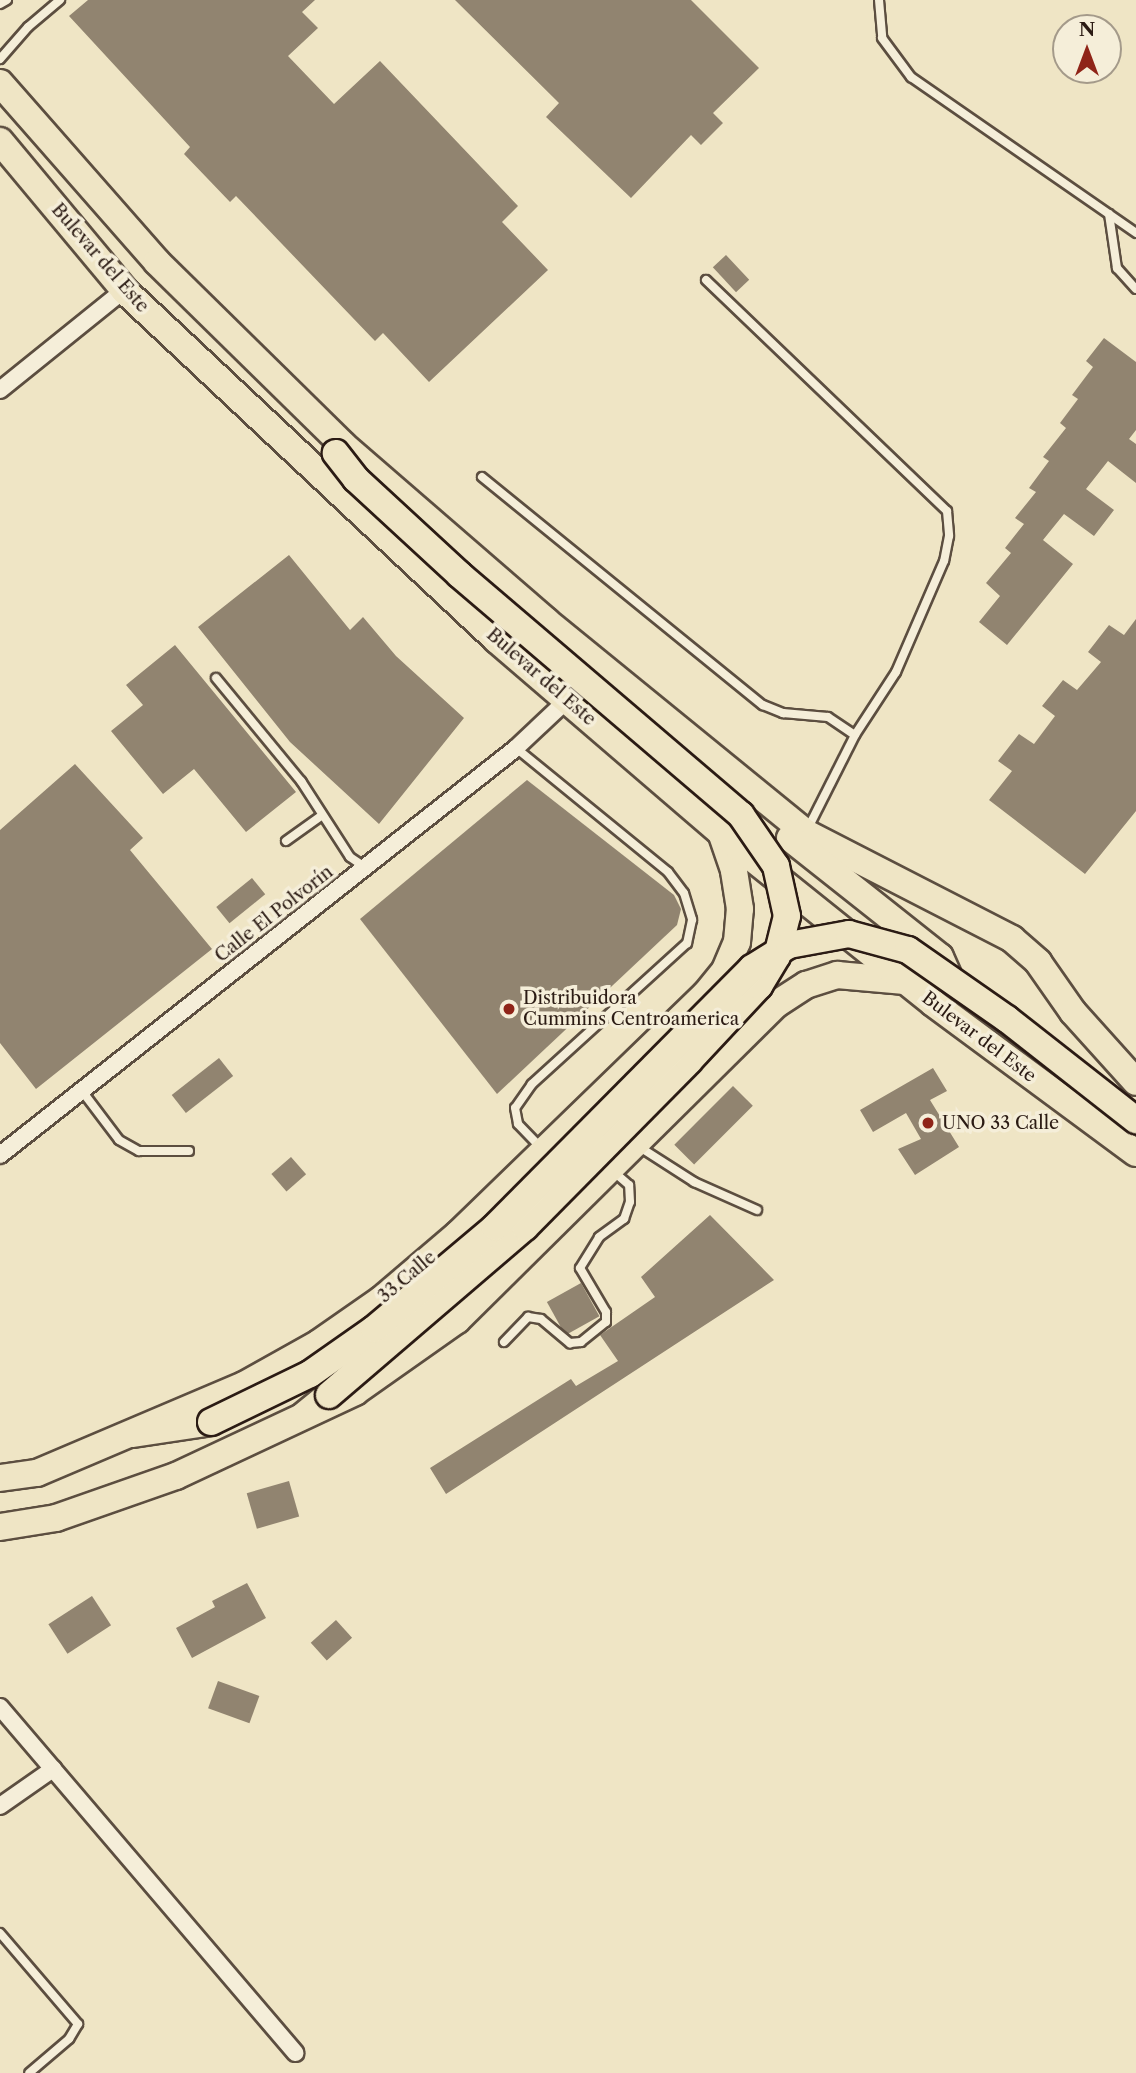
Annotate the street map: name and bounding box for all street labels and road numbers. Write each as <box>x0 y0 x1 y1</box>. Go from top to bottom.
street label: Bulevar del Este <box>47 199 153 317</box>
street label: Bulevar del Este <box>482 624 600 730</box>
street label: Calle El Polvorín <box>211 861 337 967</box>
street label: Bulevar del Este <box>918 987 1040 1087</box>
street label: 33 Calle <box>374 1247 440 1307</box>

